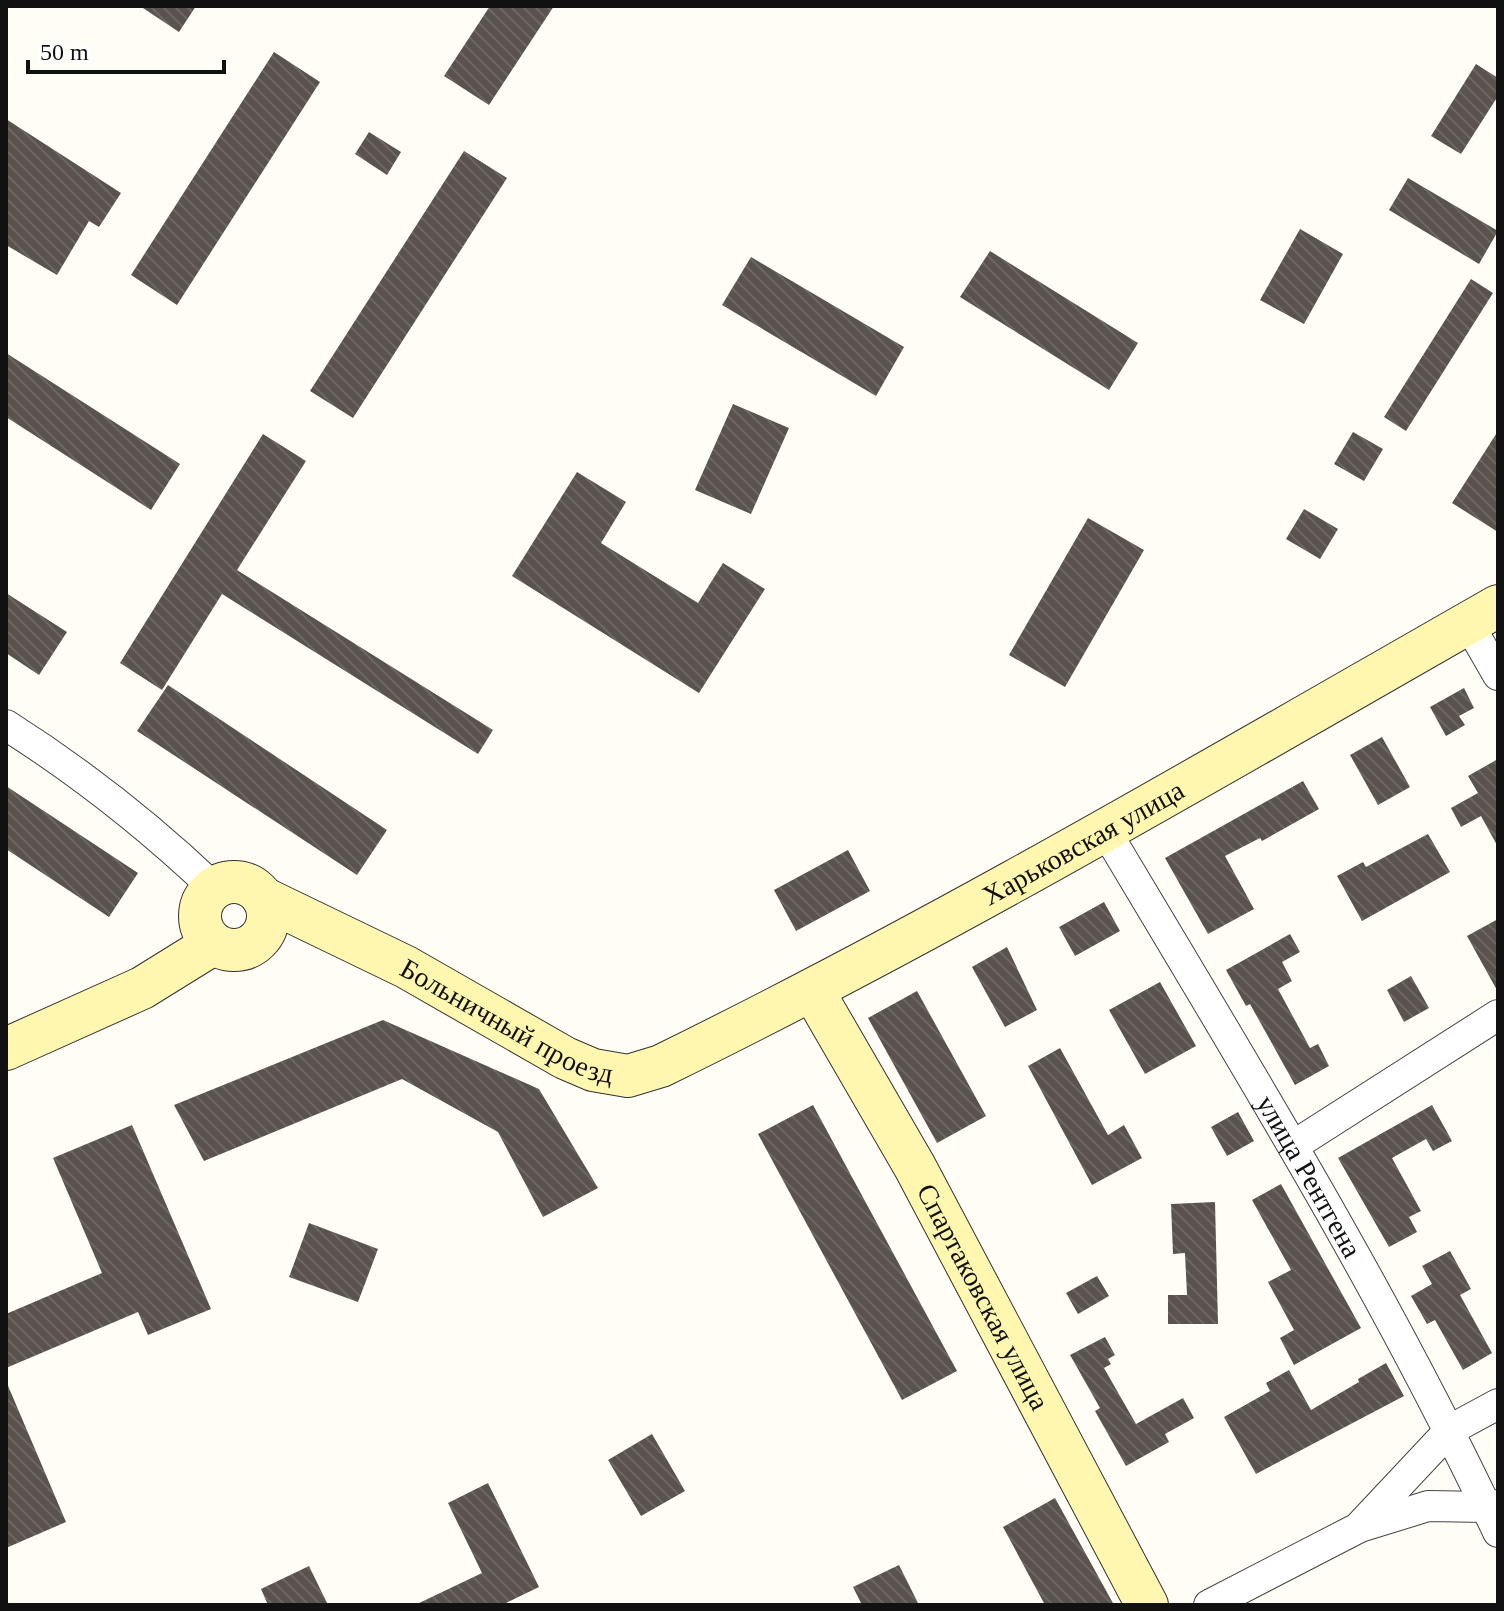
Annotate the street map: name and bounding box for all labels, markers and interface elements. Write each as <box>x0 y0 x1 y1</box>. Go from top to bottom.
scale bar <box>28 24 224 74</box>
text: 50 m <box>40 39 89 65</box>
street label: Харьковская улица <box>977 773 1190 911</box>
street label: Больничный проезд <box>395 952 616 1089</box>
street label: улица Рентгена <box>1251 1089 1369 1263</box>
street label: Спартаковская улица <box>911 1178 1056 1415</box>

